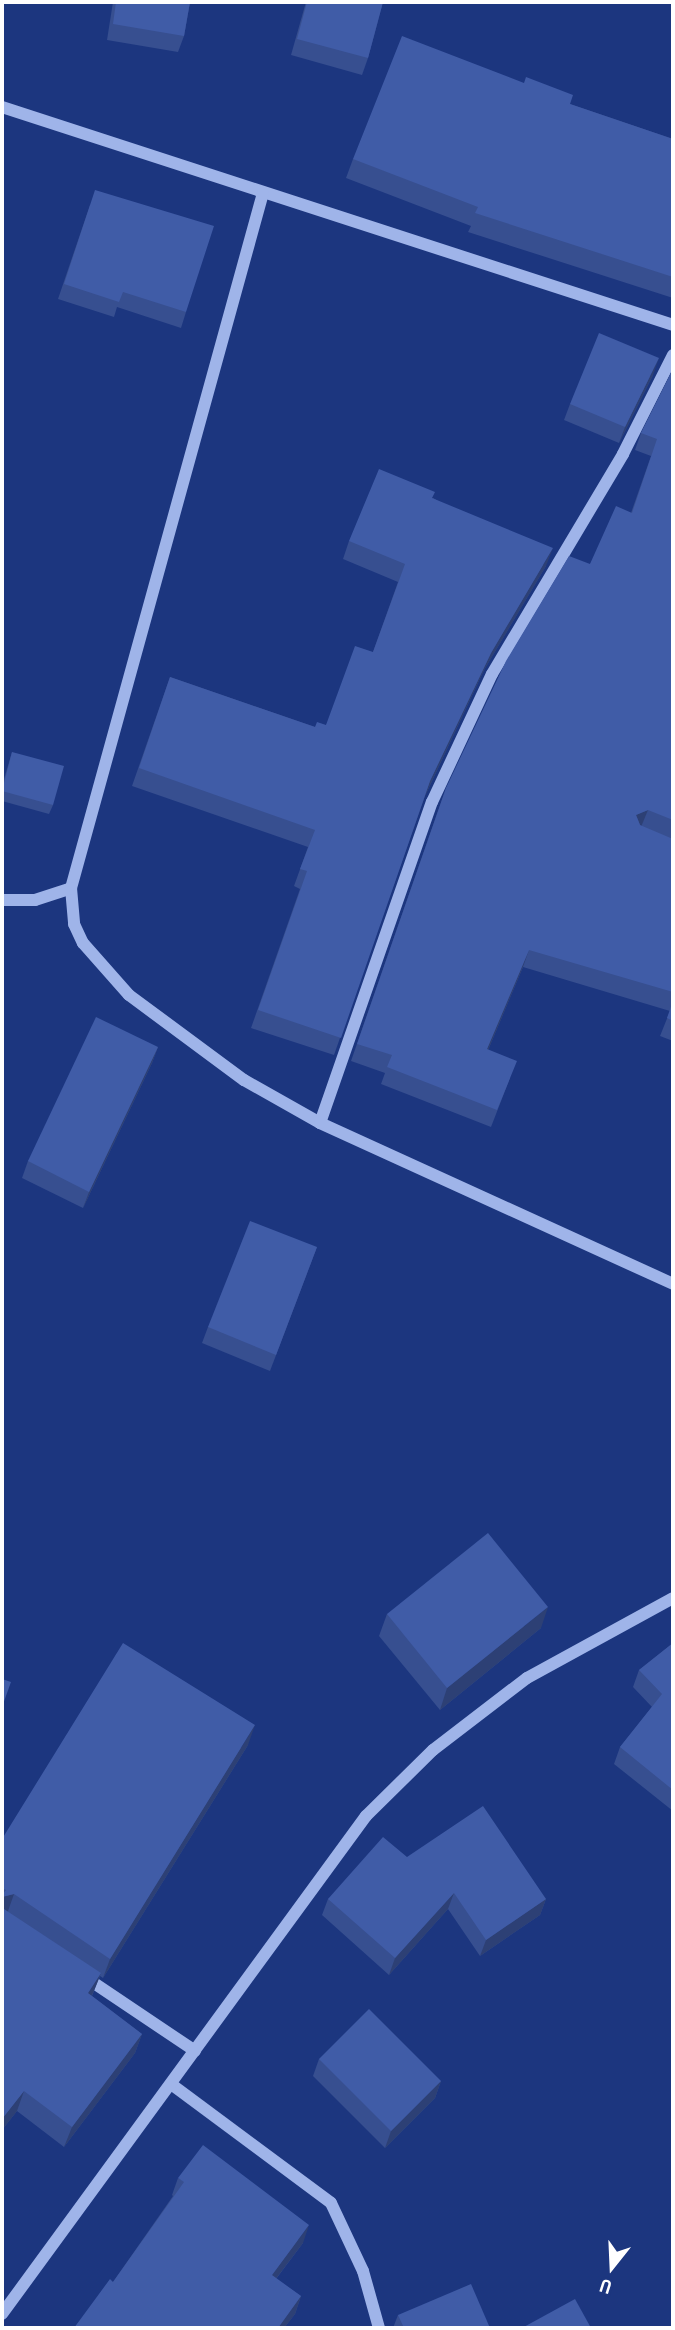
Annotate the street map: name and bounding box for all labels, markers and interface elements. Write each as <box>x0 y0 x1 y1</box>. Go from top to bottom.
north arrow <box>577 2232 647 2302</box>
text: U <box>596 2273 615 2301</box>

